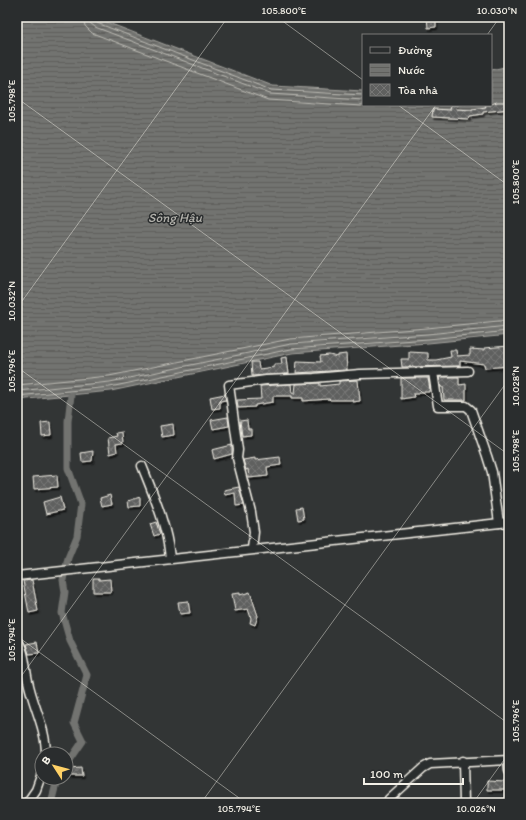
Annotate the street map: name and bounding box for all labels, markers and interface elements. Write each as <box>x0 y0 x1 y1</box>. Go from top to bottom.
text: 105.800°E <box>262 4 307 17</box>
text: 10.030°N <box>477 4 518 17</box>
legend <box>362 34 492 106</box>
text: Đường <box>398 43 433 57</box>
text: Nước <box>398 63 425 77</box>
text: 105.798°E <box>5 79 18 122</box>
text: Tòa nhà <box>398 83 439 97</box>
text: 105.800°E <box>509 159 522 204</box>
water label: Sông Hậu <box>148 210 203 225</box>
text: 10.032°N <box>5 281 18 321</box>
text: 105.796°E <box>5 349 18 392</box>
text: 10.028°N <box>509 366 522 406</box>
text: 105.798°E <box>509 429 522 472</box>
text: 105.794°E <box>5 618 18 662</box>
text: 105.796°E <box>509 699 522 742</box>
north arrow <box>34 746 74 786</box>
text: B <box>39 754 54 767</box>
scale bar <box>364 760 463 786</box>
text: 100 m <box>370 767 403 781</box>
text: 105.794°E <box>217 802 261 815</box>
text: 10.026°N <box>456 802 496 815</box>

